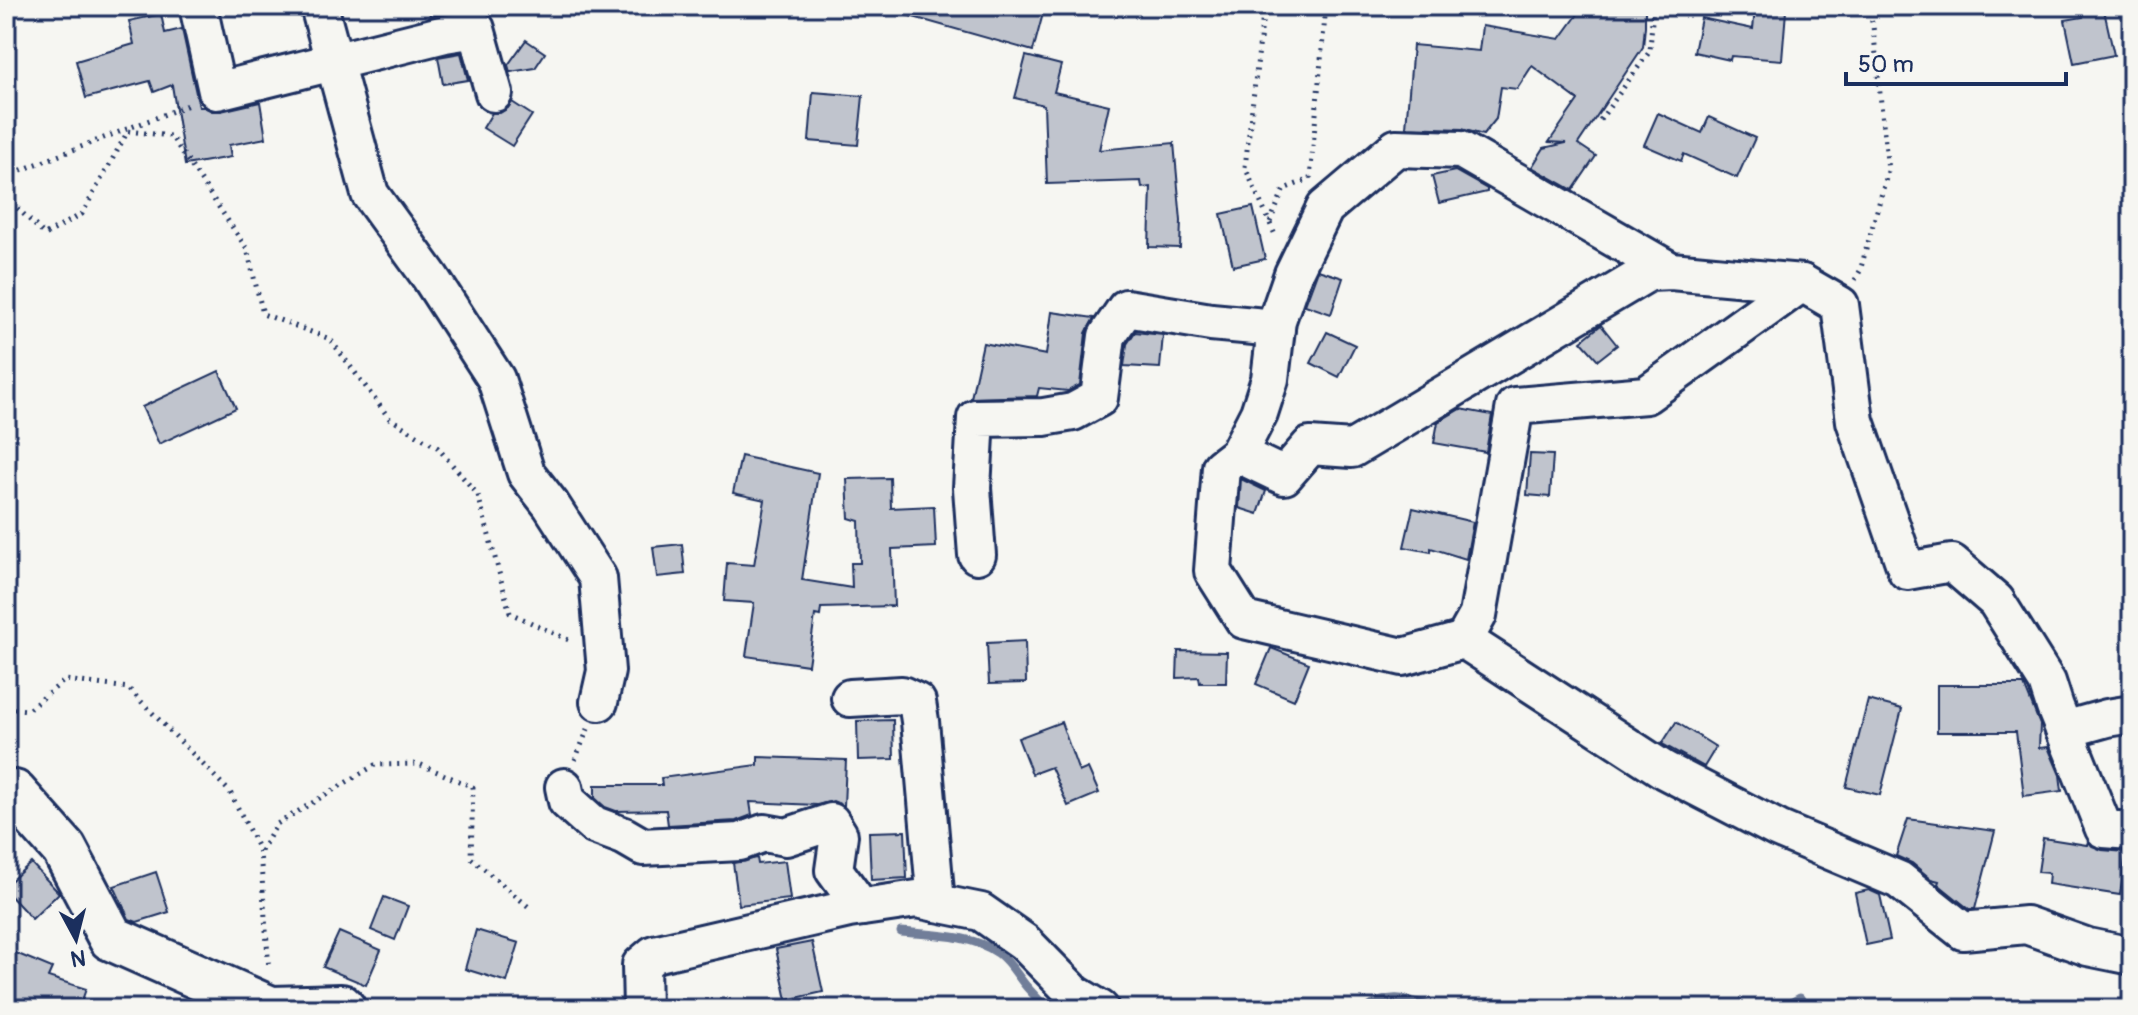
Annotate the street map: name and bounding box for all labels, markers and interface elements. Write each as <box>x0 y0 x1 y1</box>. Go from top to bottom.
scale bar <box>1846 36 2066 86</box>
text: 50 m <box>1858 50 1914 79</box>
north arrow <box>36 899 116 979</box>
text: N <box>69 943 87 973</box>

